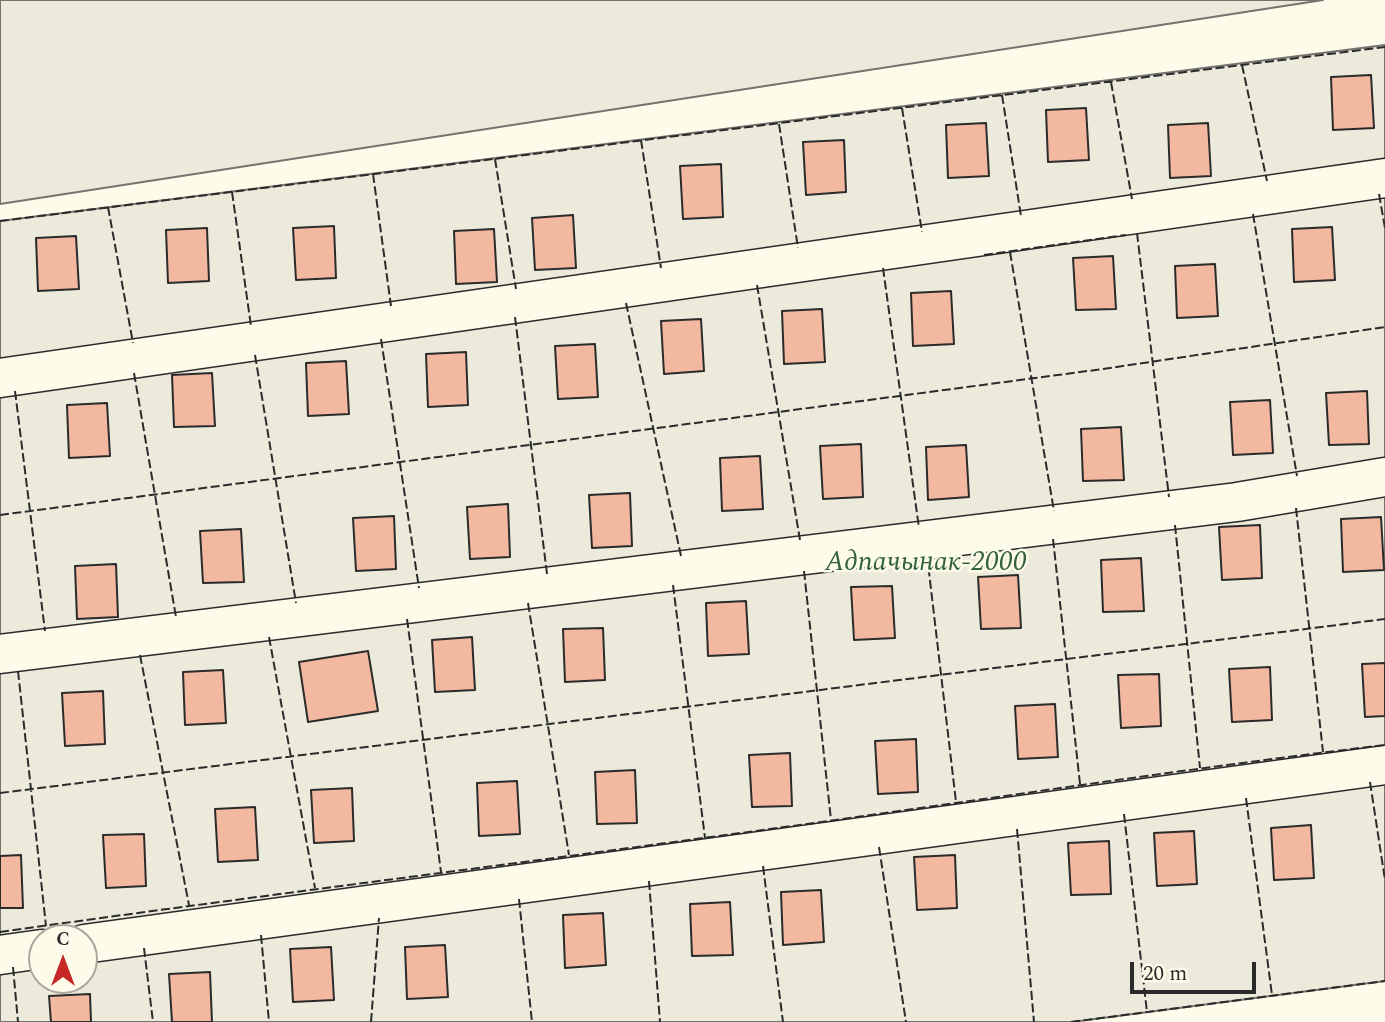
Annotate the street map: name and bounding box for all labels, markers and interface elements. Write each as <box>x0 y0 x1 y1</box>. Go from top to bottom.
park label: Адпачынак-2000 <box>825 548 1027 582</box>
north arrow <box>28 924 98 994</box>
text: С <box>56 925 70 954</box>
scale bar <box>1133 948 1259 992</box>
text: 20 m <box>1143 958 1187 990</box>

